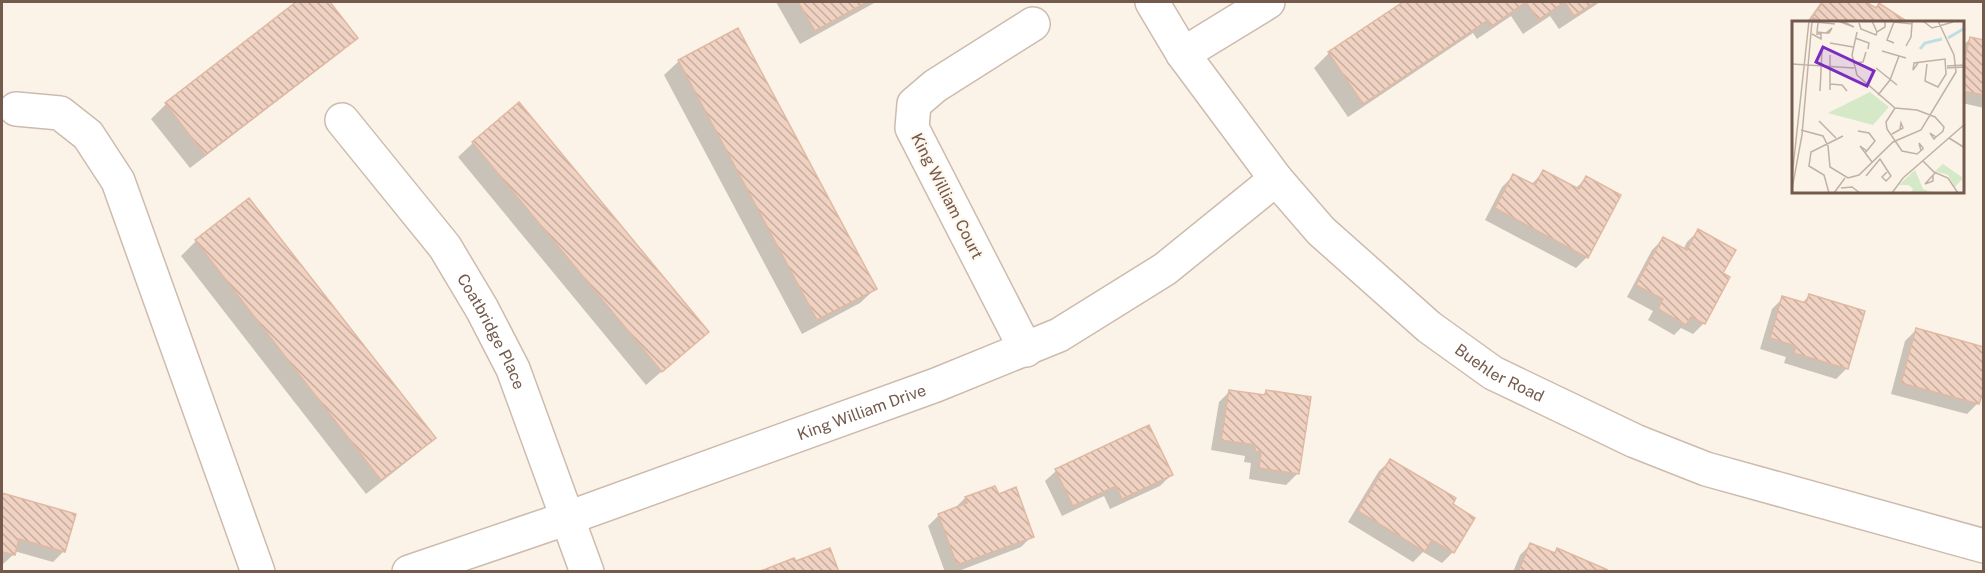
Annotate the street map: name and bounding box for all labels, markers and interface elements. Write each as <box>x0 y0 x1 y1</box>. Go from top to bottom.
inset map <box>1792 21 1964 194</box>
street label: King William Court <box>907 130 987 262</box>
street label: Coatbridge Place <box>453 270 529 392</box>
street label: Buehler Road <box>1451 339 1547 406</box>
street label: King William Drive <box>795 380 928 444</box>

